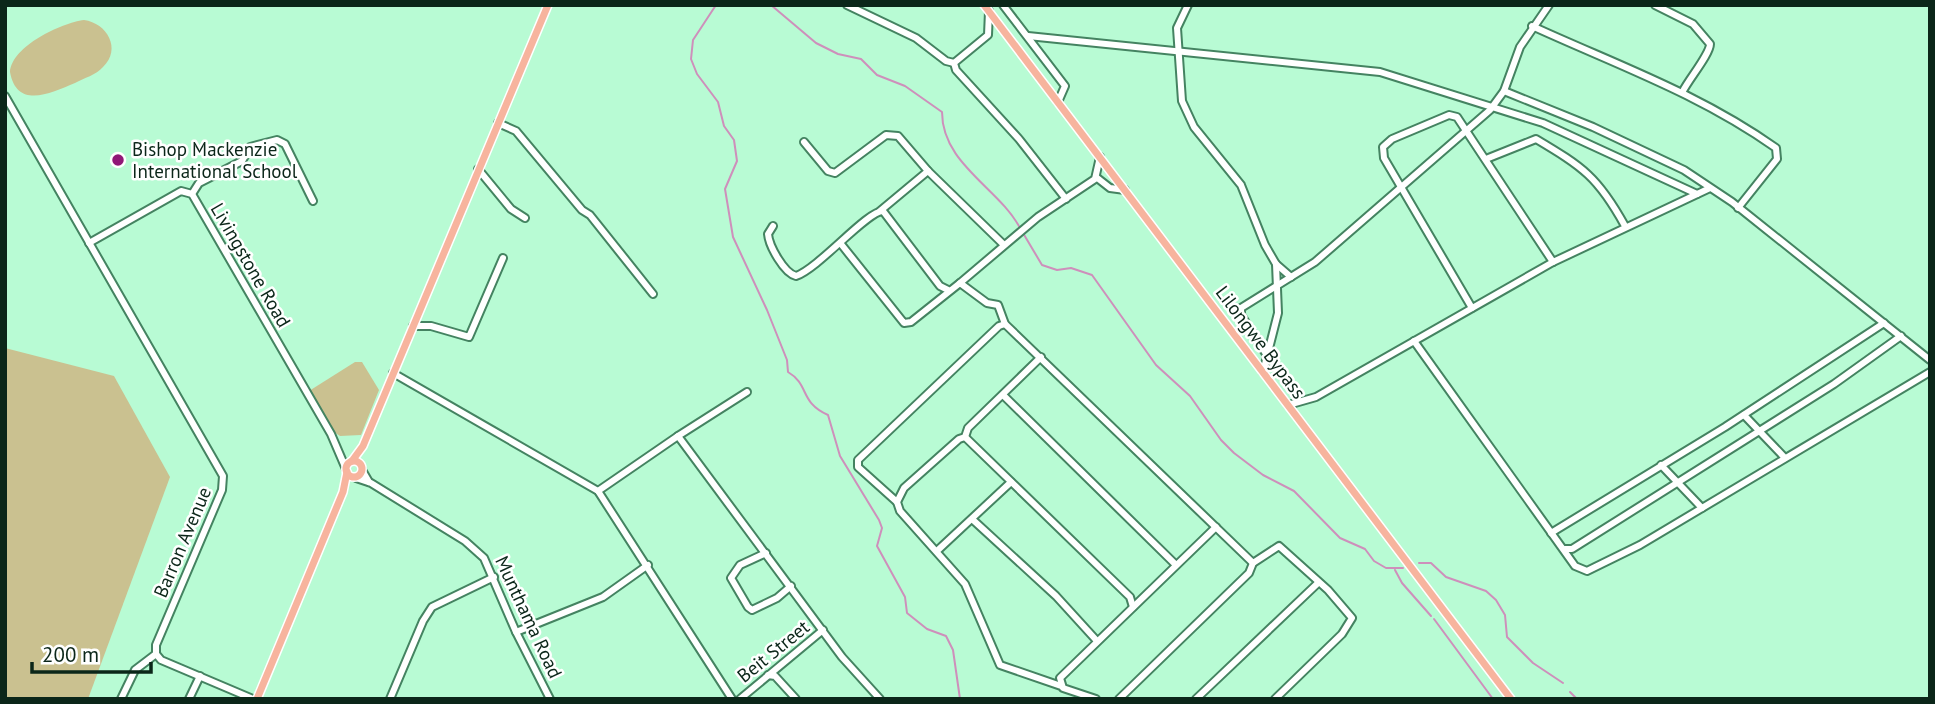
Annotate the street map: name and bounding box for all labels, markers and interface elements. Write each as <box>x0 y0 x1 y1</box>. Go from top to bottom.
place label: Bishop Mackenzie International School <box>132 137 298 183</box>
marker: Bishop Mackenzie International School <box>110 152 126 168</box>
street label: Livingstone Road <box>206 199 296 331</box>
street label: Lilongwe Bypass <box>1211 281 1311 403</box>
street label: Barron Avenue <box>148 483 216 601</box>
street label: Munthama Road <box>490 552 568 682</box>
street label: Beit Street <box>732 614 814 687</box>
scale bar <box>32 630 150 674</box>
text: 200 m <box>42 641 99 668</box>

